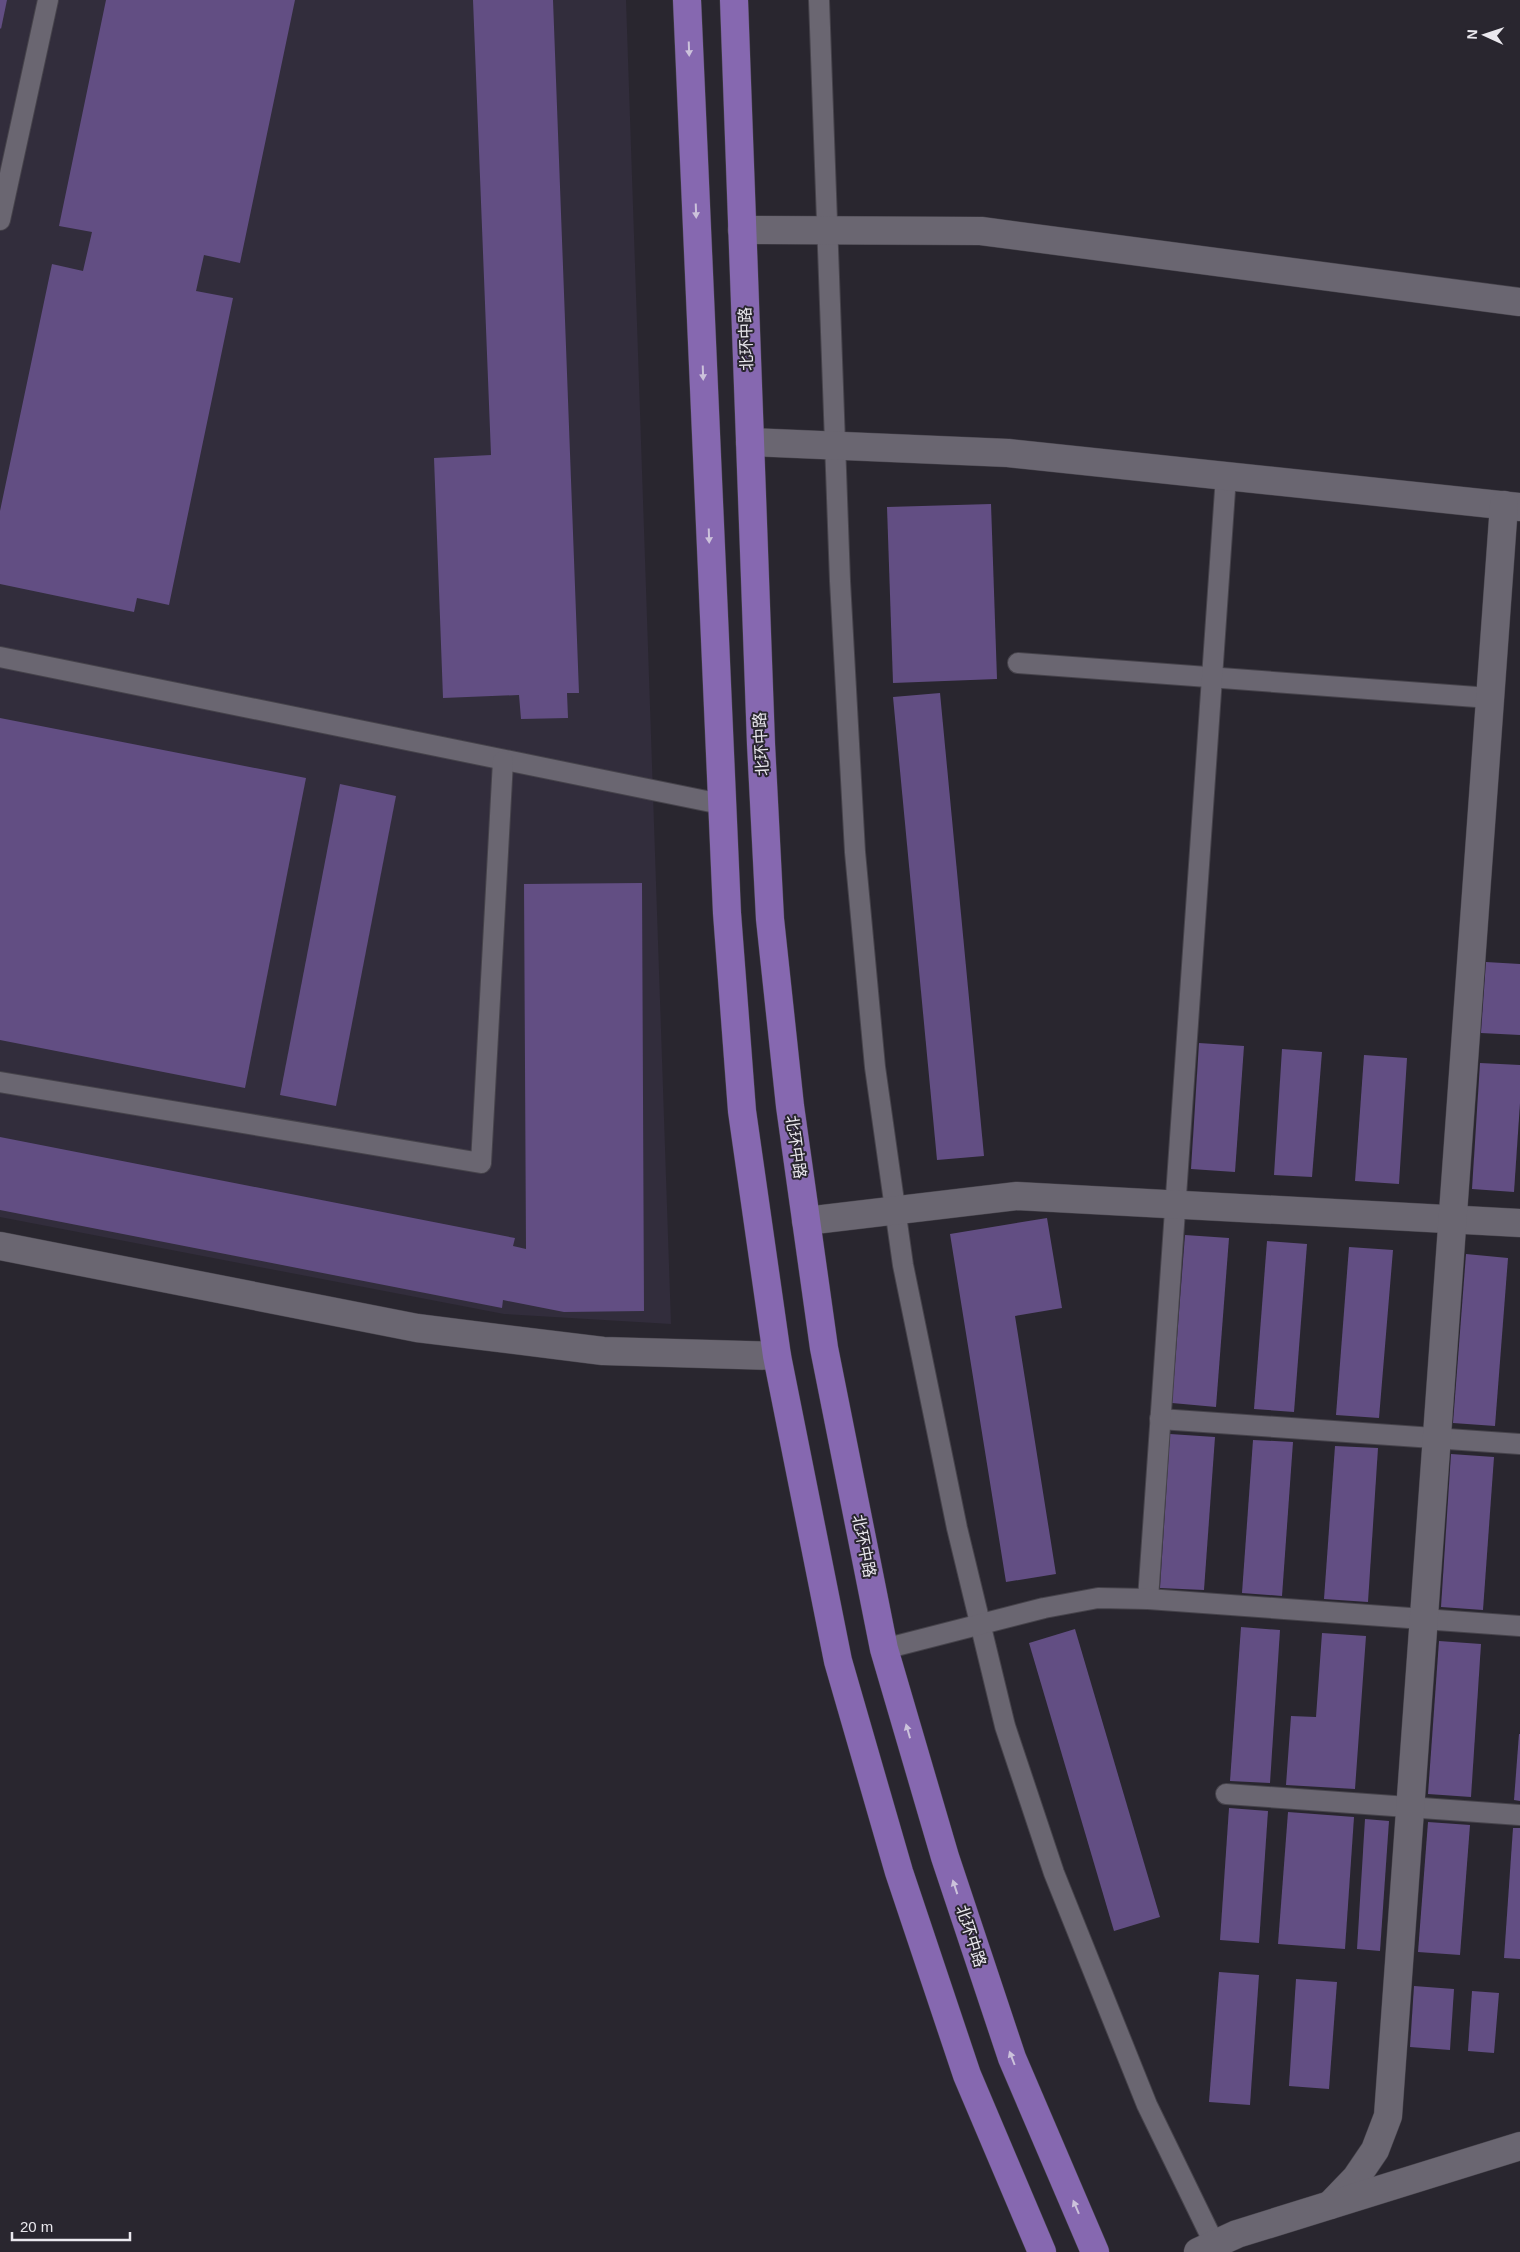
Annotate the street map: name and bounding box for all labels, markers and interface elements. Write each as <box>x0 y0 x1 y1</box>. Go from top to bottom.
north arrow <box>1460 10 1510 60</box>
text: N <box>1464 29 1480 40</box>
one-way arrow <box>685 41 693 57</box>
one-way arrow <box>692 203 700 219</box>
street label: 北环中路 <box>736 307 756 371</box>
one-way arrow <box>699 366 707 382</box>
one-way arrow <box>706 528 714 544</box>
street label: 北环中路 <box>751 712 771 776</box>
street label: 北环中路 <box>783 1114 809 1180</box>
street label: 北环中路 <box>850 1513 878 1579</box>
one-way arrow <box>904 1724 912 1739</box>
one-way arrow <box>951 1879 959 1894</box>
street label: 北环中路 <box>953 1903 989 1969</box>
one-way arrow <box>1008 2050 1016 2065</box>
one-way arrow <box>1072 2200 1080 2214</box>
scale bar <box>12 2210 130 2242</box>
text: 20 m <box>20 2218 53 2235</box>

